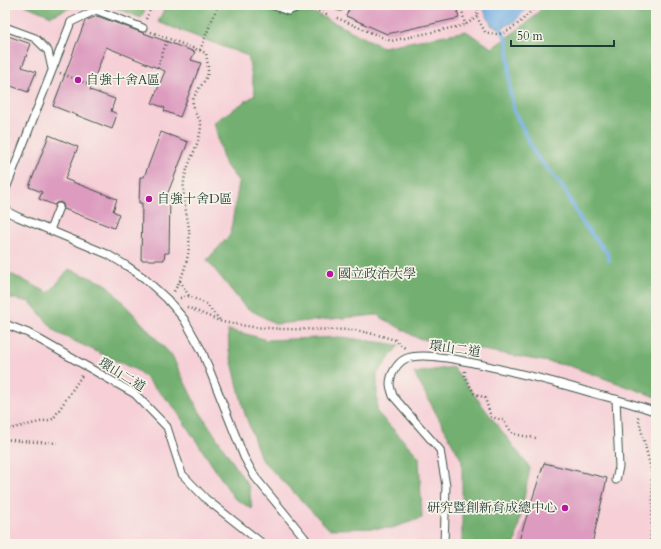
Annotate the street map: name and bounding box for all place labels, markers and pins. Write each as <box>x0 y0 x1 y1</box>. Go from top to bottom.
place label: 自強十舍A區 <box>86 71 160 89</box>
marker: 自強十舍A區 <box>73 75 83 85</box>
place label: 自強十舍D區 <box>157 190 233 208</box>
marker: 自強十舍D區 <box>144 194 154 204</box>
place label: 國立政治大學 <box>338 265 416 283</box>
marker: 國立政治大學 <box>325 269 335 279</box>
place label: 研究暨創新育成總中心 <box>427 499 557 517</box>
marker: 研究暨創新育成總中心 <box>560 503 570 513</box>

